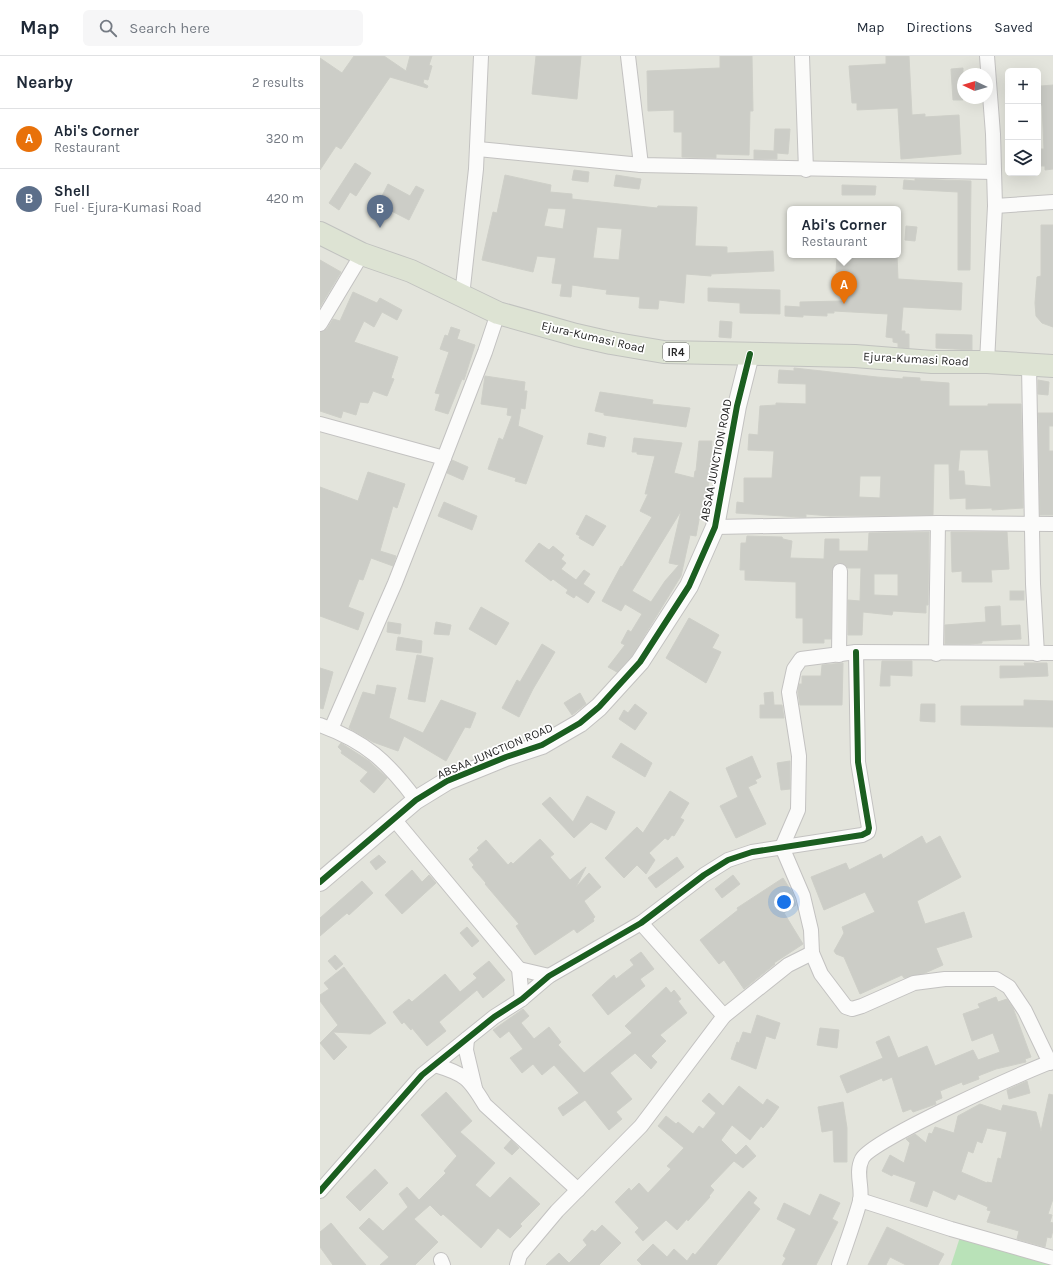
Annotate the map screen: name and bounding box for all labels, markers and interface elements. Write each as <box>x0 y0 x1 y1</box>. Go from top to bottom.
search box <box>83 10 363 46</box>
text: Map <box>20 17 59 39</box>
icon: search <box>97 17 119 39</box>
text: Search here <box>129 19 210 37</box>
text: Map <box>857 19 885 36</box>
text: Directions <box>907 19 972 36</box>
text: Saved <box>994 19 1033 36</box>
north arrow <box>957 68 993 104</box>
map controls <box>1005 68 1041 176</box>
button: + <box>1005 68 1041 104</box>
text: Nearby <box>16 72 73 92</box>
text: 2 results <box>252 75 304 90</box>
button: − <box>1005 104 1041 140</box>
text: Abi's Corner <box>54 122 139 140</box>
text: A <box>25 131 33 146</box>
text: 320 m <box>266 131 304 146</box>
text: Restaurant <box>54 140 120 155</box>
button: layers <box>1005 140 1041 176</box>
text: Shell <box>54 182 90 200</box>
text: B <box>25 191 33 206</box>
text: 420 m <box>266 191 304 206</box>
pin: B <box>367 195 393 228</box>
text: Fuel · Ejura-Kumasi Road <box>54 200 202 215</box>
popup <box>787 206 901 258</box>
text: Abi's Corner <box>802 216 886 234</box>
text: Restaurant <box>802 234 867 249</box>
pin: A <box>831 271 857 304</box>
street label: Ejura-Kumasi Road <box>540 318 646 356</box>
road number: IR4 <box>663 343 689 361</box>
street label: Ejura-Kumasi Road <box>863 349 969 369</box>
street label: ABSAA JUNCTION ROAD <box>697 397 735 522</box>
street label: ABSAA JUNCTION ROAD <box>435 720 555 782</box>
your location <box>774 892 794 912</box>

